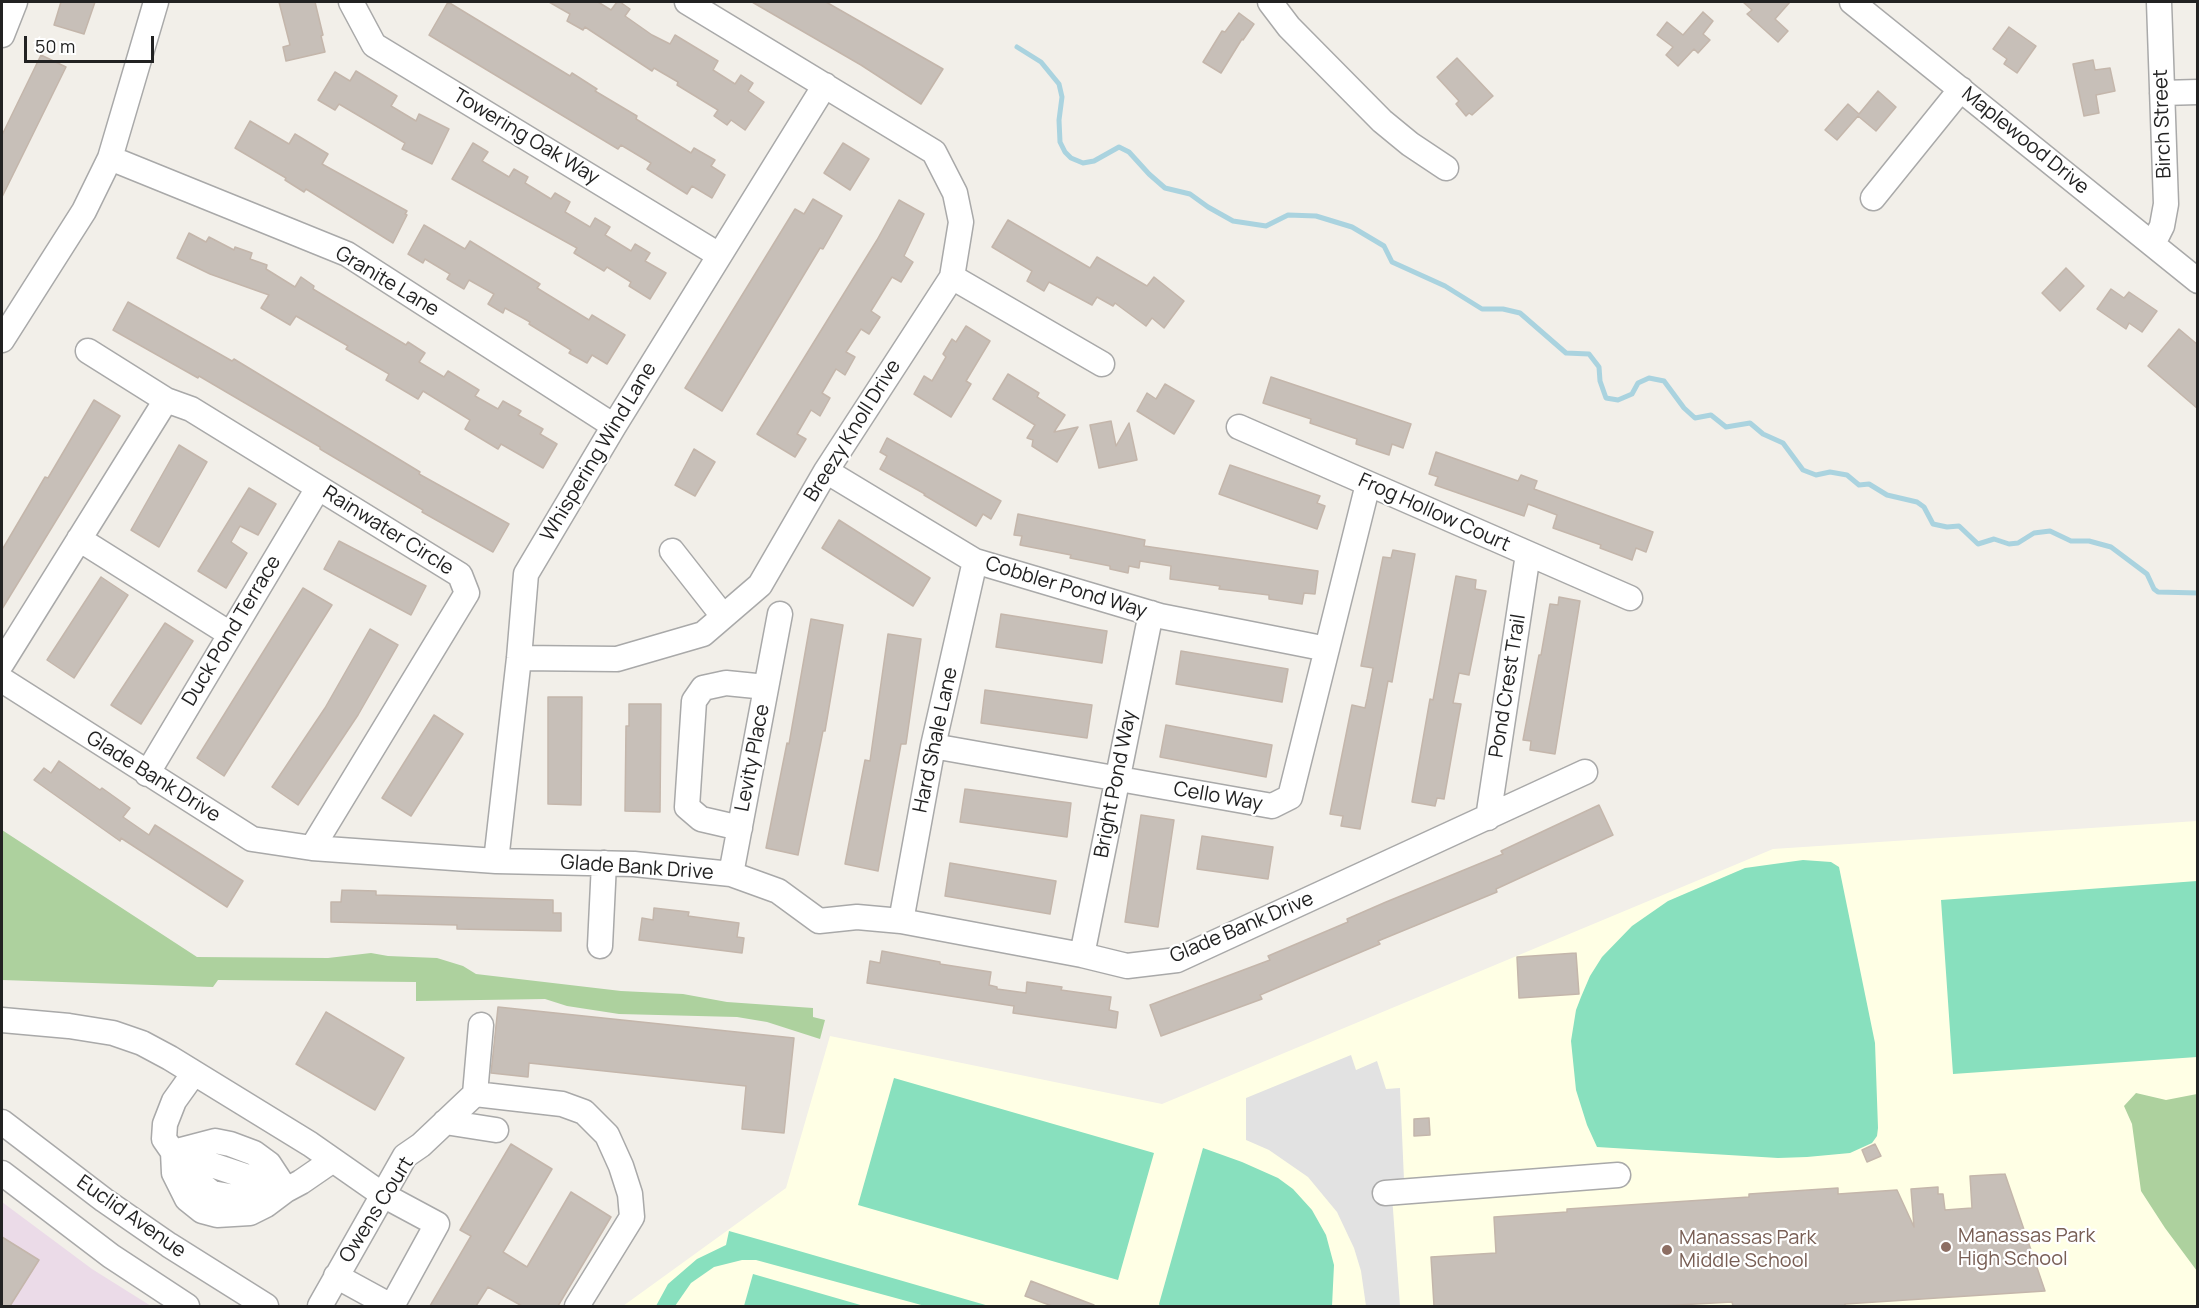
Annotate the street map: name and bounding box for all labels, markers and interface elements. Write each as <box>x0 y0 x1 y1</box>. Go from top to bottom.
scale bar <box>27 24 158 62</box>
text: 50 m <box>35 34 75 58</box>
street label: Birch Street <box>2149 69 2177 179</box>
street label: Maplewood Drive <box>1956 82 2094 200</box>
street label: Towering Oak Way <box>449 84 603 190</box>
street label: Granite Lane <box>331 242 443 322</box>
street label: Breezy Knoll Drive <box>800 355 906 507</box>
street label: Whispering Wind Lane <box>536 358 662 546</box>
street label: Frog Hollow Court <box>1354 469 1514 557</box>
street label: Rainwater Circle <box>318 481 458 581</box>
street label: Duck Pond Terrace <box>178 551 286 711</box>
street label: Cobbler Pond Way <box>982 552 1150 624</box>
street label: Pond Crest Trail <box>1485 612 1531 760</box>
street label: Hard Shale Lane <box>909 665 963 815</box>
street label: Levity Place <box>731 702 775 814</box>
street label: Bright Pond Way <box>1090 708 1142 860</box>
street label: Glade Bank Drive <box>82 726 224 828</box>
street label: Cello Way <box>1172 777 1264 817</box>
street label: Glade Bank Drive <box>560 851 714 885</box>
street label: Glade Bank Drive <box>1167 887 1317 969</box>
street label: Owens Court <box>335 1153 419 1267</box>
street label: Euclid Avenue <box>72 1171 190 1263</box>
place label: Manassas Park High School <box>1958 1224 2095 1271</box>
place label: Manassas Park Middle School <box>1679 1226 1816 1273</box>
marker: Manassas Park High School <box>1939 1240 1953 1254</box>
marker: Manassas Park Middle School <box>1660 1243 1674 1257</box>

